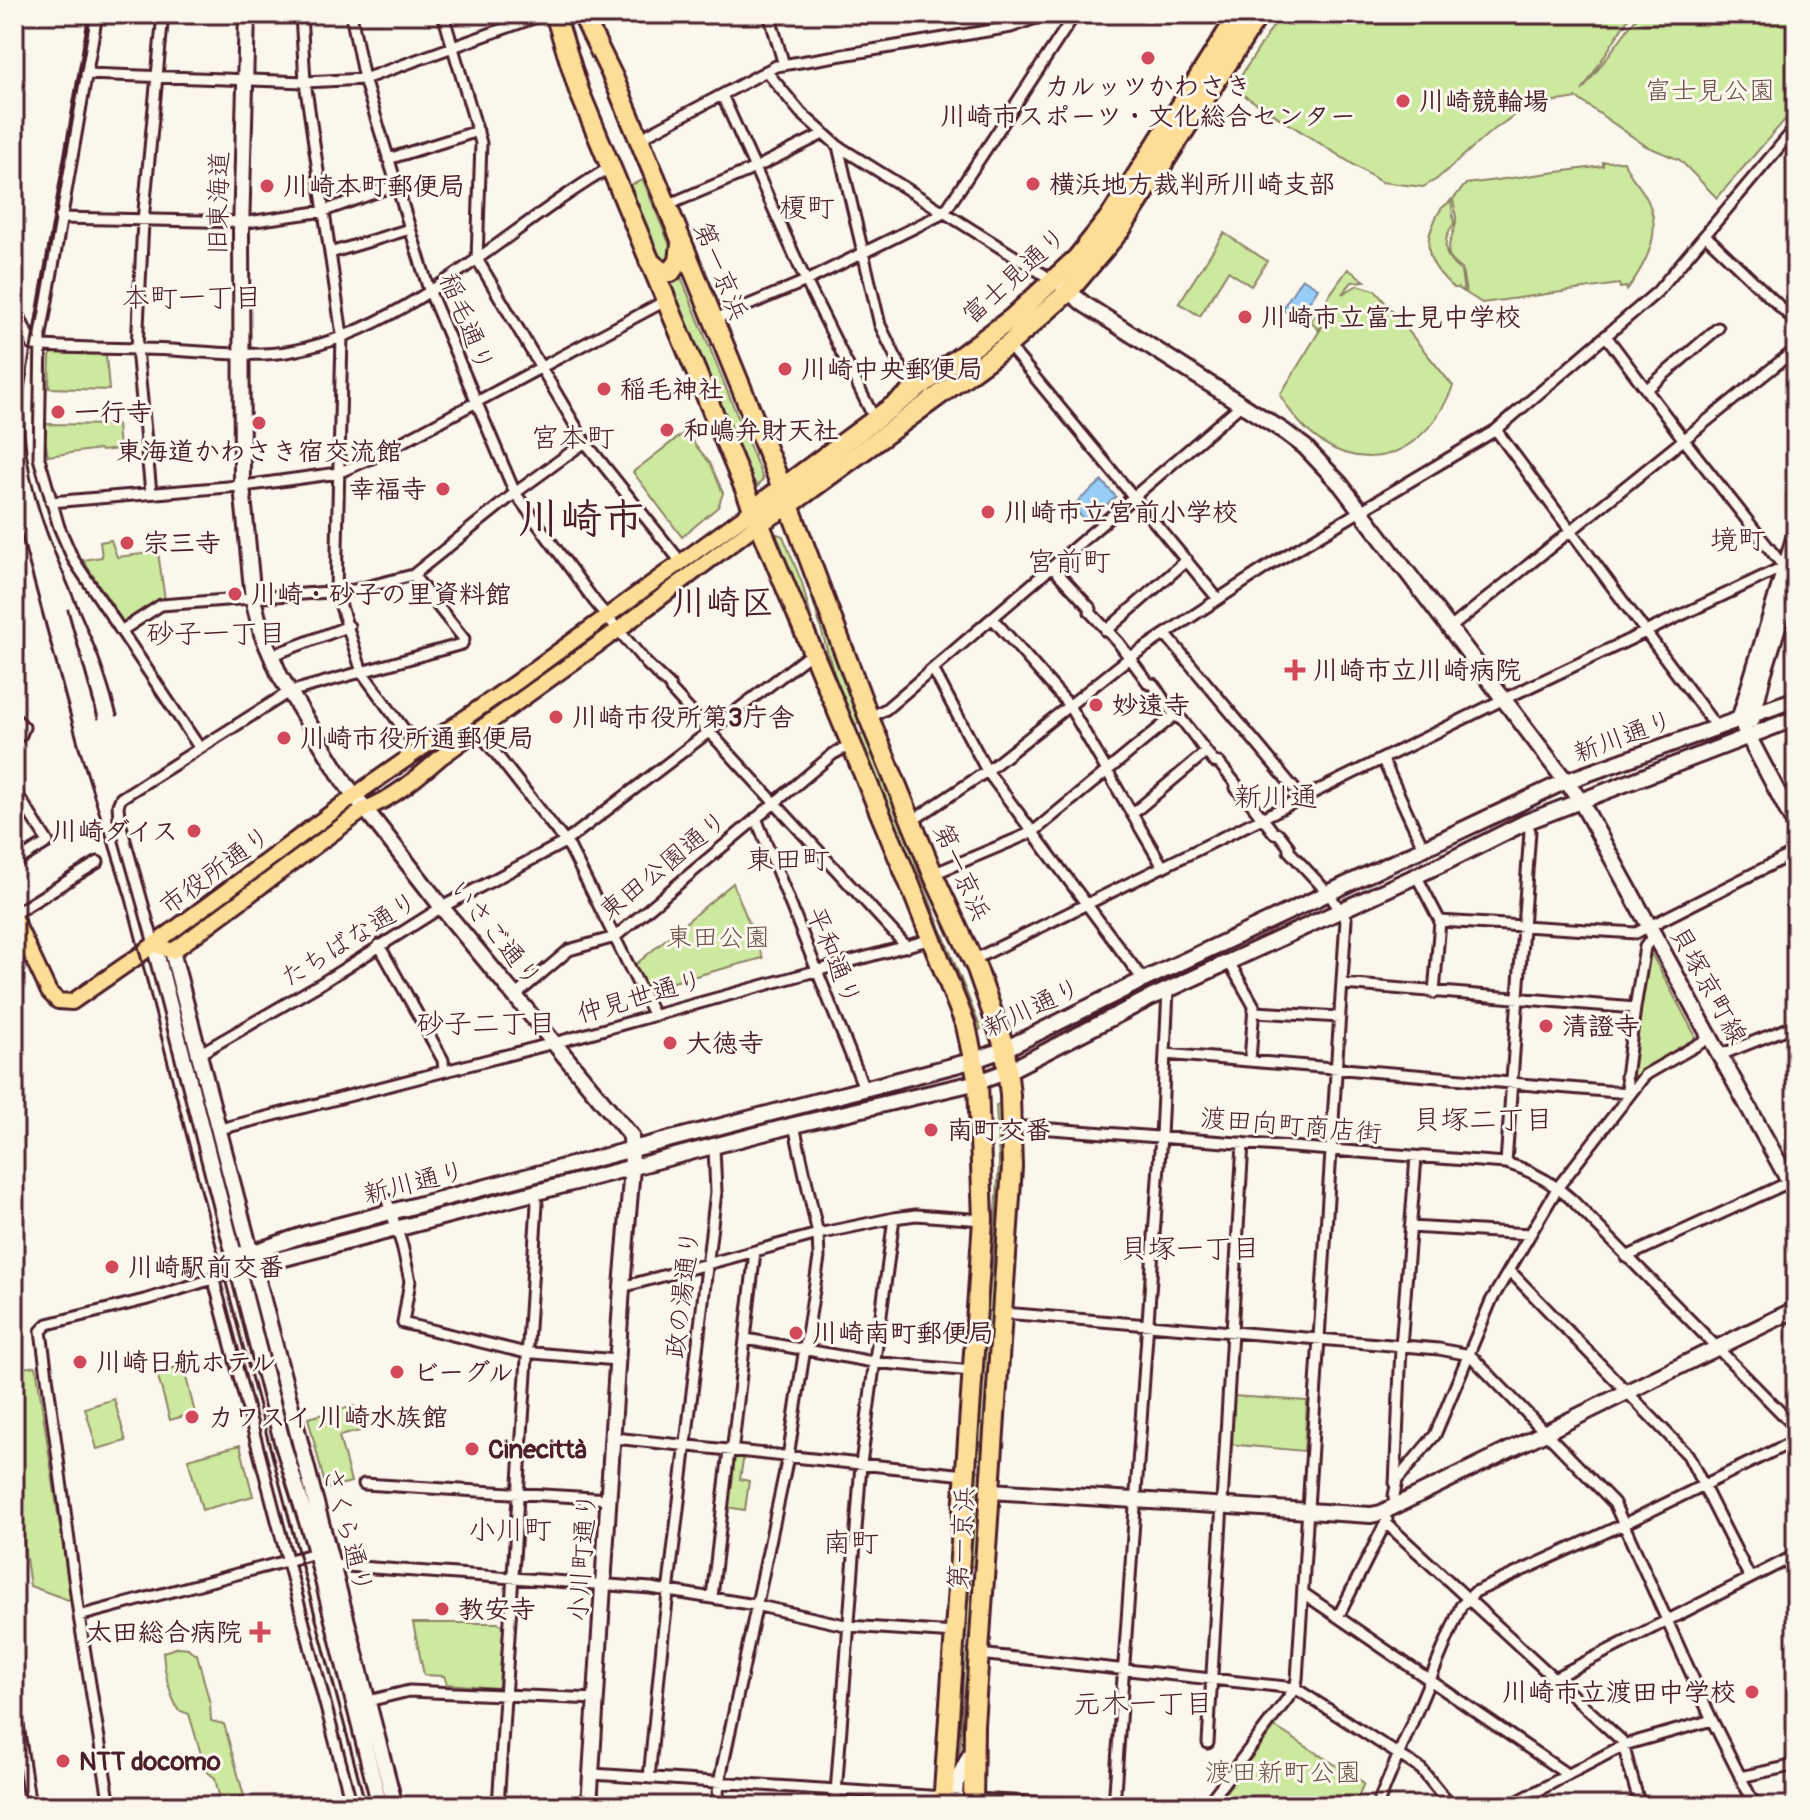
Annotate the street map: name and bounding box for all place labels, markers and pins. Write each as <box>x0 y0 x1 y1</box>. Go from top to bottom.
marker: カルッツかわさき 川崎市スポーツ・文化総合センター <box>1139 49 1157 67</box>
place label: カルッツかわさき 川崎市スポーツ・文化総合センター <box>940 71 1356 133</box>
place label: 川崎競輪場 <box>1419 86 1549 118</box>
marker: 川崎競輪場 <box>1394 92 1412 110</box>
place label: 横浜地方裁判所川崎支部 <box>1049 169 1335 201</box>
place label: 川崎本町郵便局 <box>283 171 465 203</box>
marker: 横浜地方裁判所川崎支部 <box>1024 175 1042 193</box>
marker: 川崎本町郵便局 <box>258 177 276 195</box>
place label: 川崎市立富士見中学校 <box>1261 302 1521 334</box>
marker: 川崎市立富士見中学校 <box>1236 308 1254 326</box>
place label: 川崎中央郵便局 <box>801 354 983 386</box>
marker: 川崎中央郵便局 <box>776 360 794 378</box>
place label: 稲毛神社 <box>620 374 724 406</box>
marker: 稲毛神社 <box>595 380 613 398</box>
place label: 一行寺 <box>74 397 152 429</box>
marker: 一行寺 <box>49 403 67 421</box>
marker: 東海道かわさき宿交流館 <box>250 414 268 432</box>
place label: 和嶋弁財天社 <box>683 415 839 447</box>
marker: 和嶋弁財天社 <box>658 421 676 439</box>
place label: 東海道かわさき宿交流館 <box>116 436 402 468</box>
place label: 幸福寺 <box>349 474 427 506</box>
marker: 幸福寺 <box>434 480 452 498</box>
place label: 川崎市立宮前小学校 <box>1004 497 1238 529</box>
marker: 川崎市立宮前小学校 <box>979 503 997 521</box>
place label: 宗三寺 <box>143 528 221 560</box>
marker: 宗三寺 <box>118 534 136 552</box>
place label: 川崎・砂子の里資料館 <box>251 579 511 611</box>
marker: 川崎・砂子の里資料館 <box>226 585 244 603</box>
place label: 川崎市立川崎病院 <box>1313 655 1521 687</box>
marker: 川崎市立川崎病院 <box>1284 659 1306 681</box>
place label: 妙遠寺 <box>1112 690 1190 722</box>
marker: 妙遠寺 <box>1087 696 1105 714</box>
place label: 川崎市役所第3庁舎 <box>572 702 795 734</box>
marker: 川崎市役所第3庁舎 <box>547 708 565 726</box>
place label: 川崎市役所通郵便局 <box>300 723 534 755</box>
marker: 川崎市役所通郵便局 <box>275 729 293 747</box>
place label: 川崎ダイス <box>52 816 178 848</box>
marker: 川崎ダイス <box>185 822 203 840</box>
place label: 清證寺 <box>1562 1011 1640 1043</box>
marker: 清證寺 <box>1537 1017 1555 1035</box>
place label: 大徳寺 <box>686 1028 764 1060</box>
marker: 大徳寺 <box>661 1034 679 1052</box>
place label: 南町交番 <box>947 1115 1051 1147</box>
marker: 南町交番 <box>922 1121 940 1139</box>
place label: 川崎駅前交番 <box>128 1252 284 1284</box>
marker: 川崎駅前交番 <box>103 1258 121 1276</box>
place label: 川崎南町郵便局 <box>812 1318 994 1350</box>
marker: 川崎南町郵便局 <box>787 1324 805 1342</box>
place label: 川崎日航ホテル <box>96 1347 276 1379</box>
marker: 川崎日航ホテル <box>71 1353 89 1371</box>
place label: ビーグル <box>413 1357 514 1389</box>
marker: ビーグル <box>388 1363 406 1381</box>
place label: カワスイ 川崎水族館 <box>208 1402 448 1434</box>
marker: カワスイ 川崎水族館 <box>183 1408 201 1426</box>
place label: Cinecittà <box>488 1434 587 1466</box>
marker: Cinecittà <box>463 1440 481 1458</box>
place label: 教安寺 <box>458 1594 536 1626</box>
marker: 教安寺 <box>433 1600 451 1618</box>
place label: 太田総合病院 <box>86 1617 242 1649</box>
marker: 太田総合病院 <box>249 1621 271 1643</box>
place label: 川崎市立渡田中学校 <box>1502 1677 1736 1709</box>
marker: 川崎市立渡田中学校 <box>1743 1683 1761 1701</box>
place label: NTT docomo <box>79 1746 221 1778</box>
marker: NTT docomo <box>54 1752 72 1770</box>

